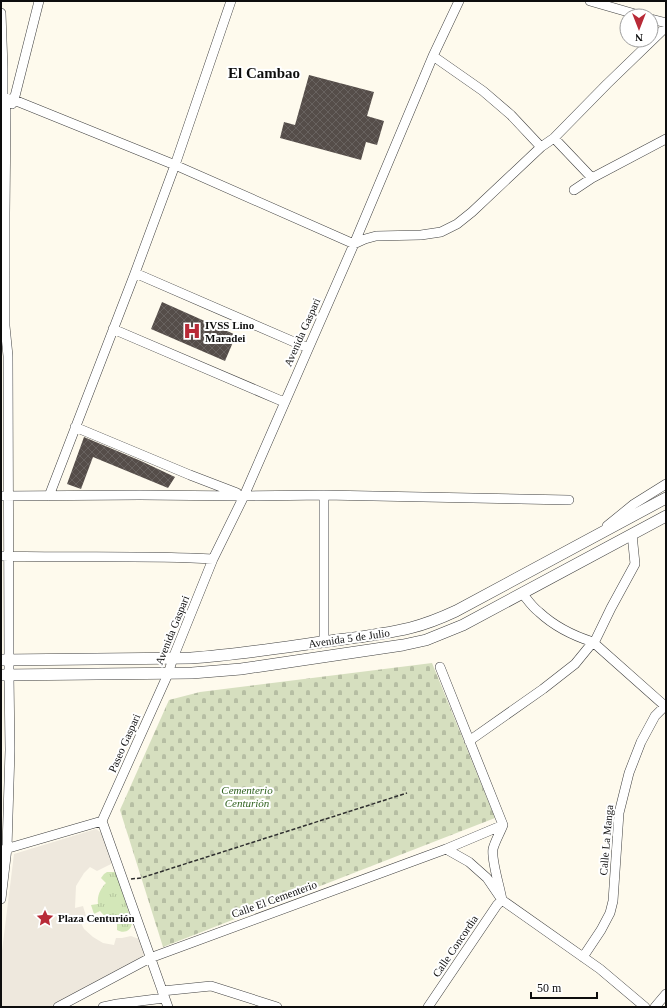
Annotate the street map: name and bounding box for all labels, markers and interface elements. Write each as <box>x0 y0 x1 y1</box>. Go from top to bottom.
north arrow <box>619 8 659 48</box>
text: N <box>635 32 643 44</box>
district label: El Cambao <box>228 65 300 81</box>
street label: Avenida Gaspari <box>282 296 322 368</box>
place label: IVSS Lino Maradei <box>205 319 255 344</box>
hospital icon: IVSS Lino Maradei <box>182 321 202 341</box>
street label: Avenida Gaspari <box>153 594 191 666</box>
street label: Avenida 5 de Julio <box>308 626 391 650</box>
street label: Paseo Gaspari <box>106 712 142 774</box>
park label: Cementerio Centurión <box>221 784 273 809</box>
street label: Calle La Manga <box>597 804 615 876</box>
street label: Calle El Cementerio <box>230 878 319 920</box>
place icon: Plaza Centurión <box>35 908 55 928</box>
place label: Plaza Centurión <box>58 912 135 924</box>
street label: Calle Concordia <box>430 913 480 979</box>
scale bar <box>531 974 597 1000</box>
text: 50 m <box>537 981 562 995</box>

